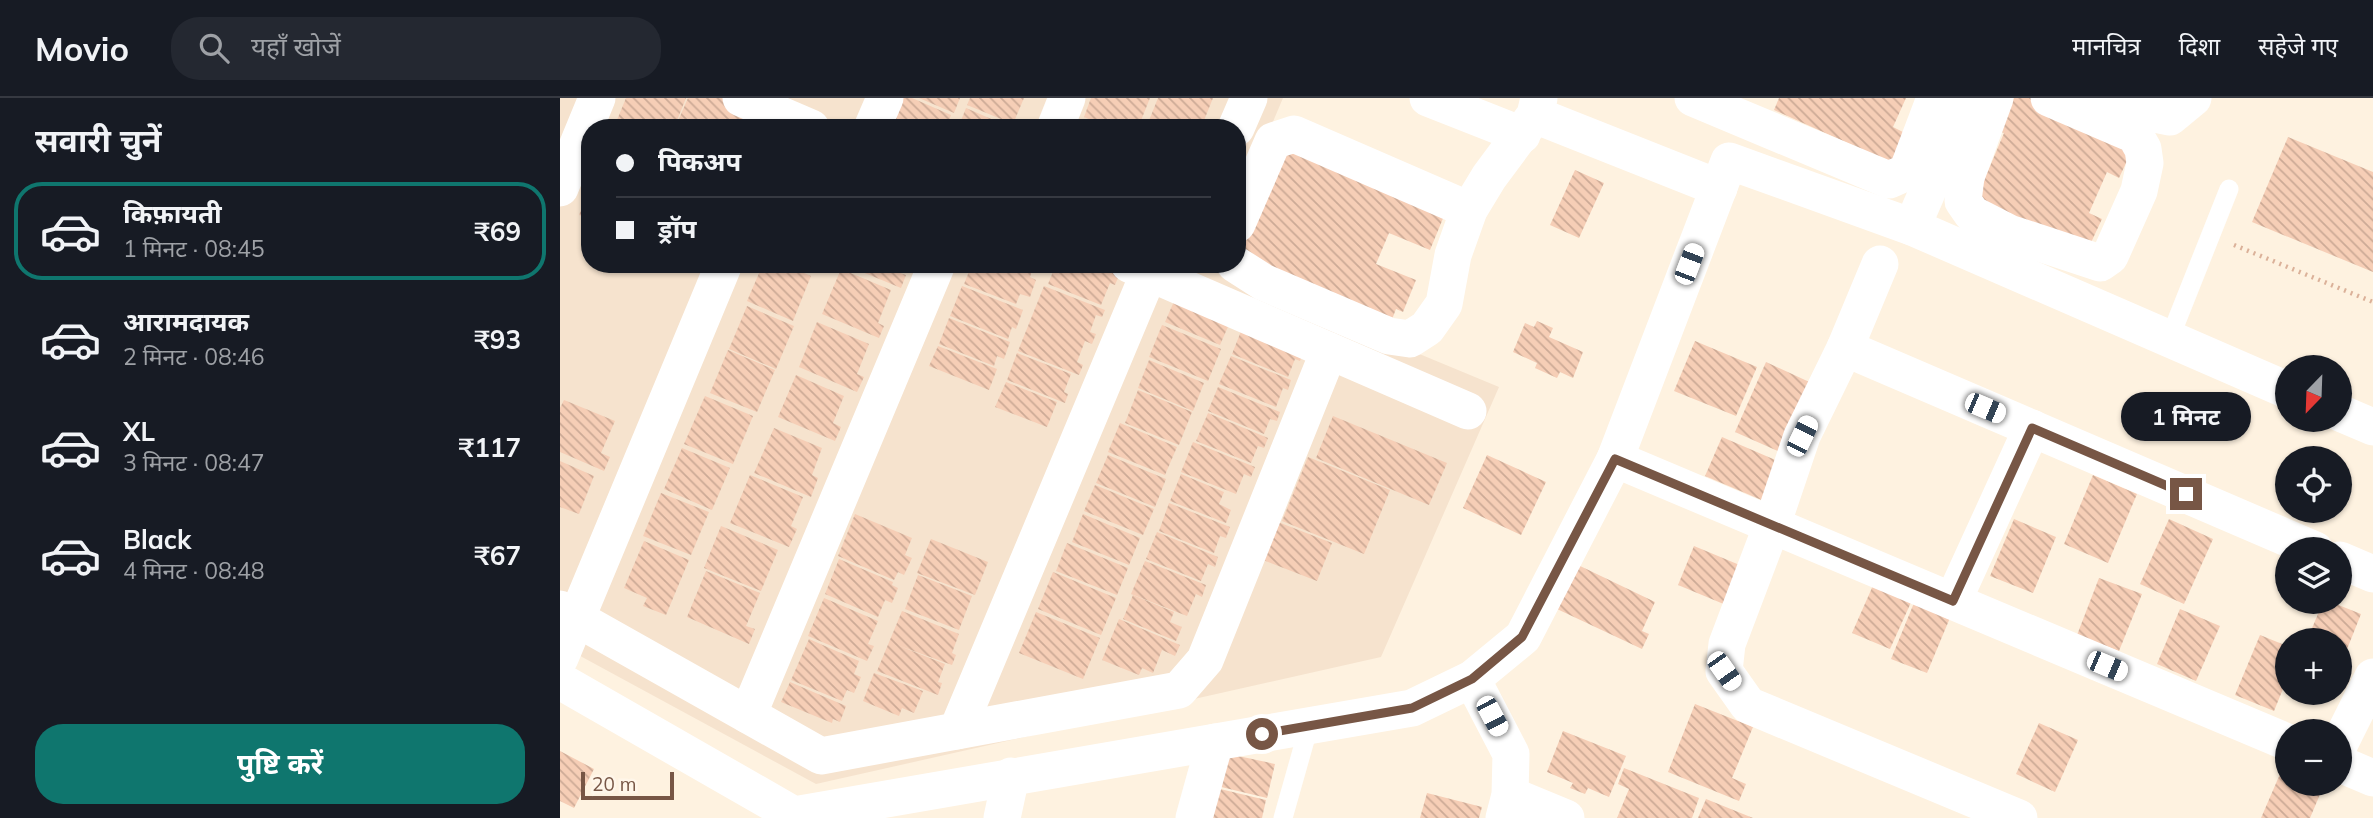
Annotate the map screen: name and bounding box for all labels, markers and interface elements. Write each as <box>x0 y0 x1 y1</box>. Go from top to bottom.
search box <box>171 17 661 80</box>
text: Movio <box>35 28 129 69</box>
icon: search <box>195 29 233 67</box>
text: यहाँ खोजें <box>251 30 341 63</box>
text: मानचित्र <box>2072 31 2141 61</box>
text: दिशा <box>2179 31 2220 61</box>
text: सहेजे गए <box>2258 31 2338 61</box>
text: सवारी चुनें <box>35 120 162 160</box>
text: पिकअप <box>658 145 741 178</box>
text: किफ़ायती <box>123 197 222 230</box>
icon: car <box>39 200 102 263</box>
text: ड्रॉप <box>658 212 696 245</box>
text: ₹69 <box>474 215 521 248</box>
text: 1 मिनट · 08:45 <box>123 234 265 263</box>
car <box>1672 241 1707 287</box>
text: आरामदायक <box>123 305 249 338</box>
icon: car <box>39 308 102 371</box>
text: ₹93 <box>474 323 521 356</box>
text: 2 मिनट · 08:46 <box>123 342 265 371</box>
north arrow <box>2275 355 2352 432</box>
map controls <box>2275 355 2352 796</box>
car <box>1962 390 2009 426</box>
callout: 1 मिनट <box>2121 392 2251 442</box>
text: 1 मिनट <box>2152 402 2220 431</box>
car <box>1784 413 1821 459</box>
text: XL <box>123 415 155 448</box>
icon: car <box>39 416 102 479</box>
text: ₹117 <box>459 431 521 464</box>
button: locate <box>2275 446 2352 523</box>
text: 3 मिनट · 08:47 <box>123 448 265 477</box>
route end <box>2170 478 2202 510</box>
text: Black <box>123 523 191 556</box>
icon: car <box>39 524 102 587</box>
button: layers <box>2275 537 2352 614</box>
text: ₹67 <box>474 539 521 572</box>
text: 4 मिनट · 08:48 <box>123 556 265 585</box>
button: + <box>2275 628 2352 705</box>
car <box>1704 648 1745 694</box>
car <box>2084 648 2131 684</box>
car <box>1473 693 1512 739</box>
route start <box>1246 718 1278 750</box>
button: − <box>2275 719 2352 796</box>
button: पुष्टि करें <box>35 724 525 804</box>
scale bar <box>581 769 674 801</box>
text: 20 m <box>592 772 636 796</box>

